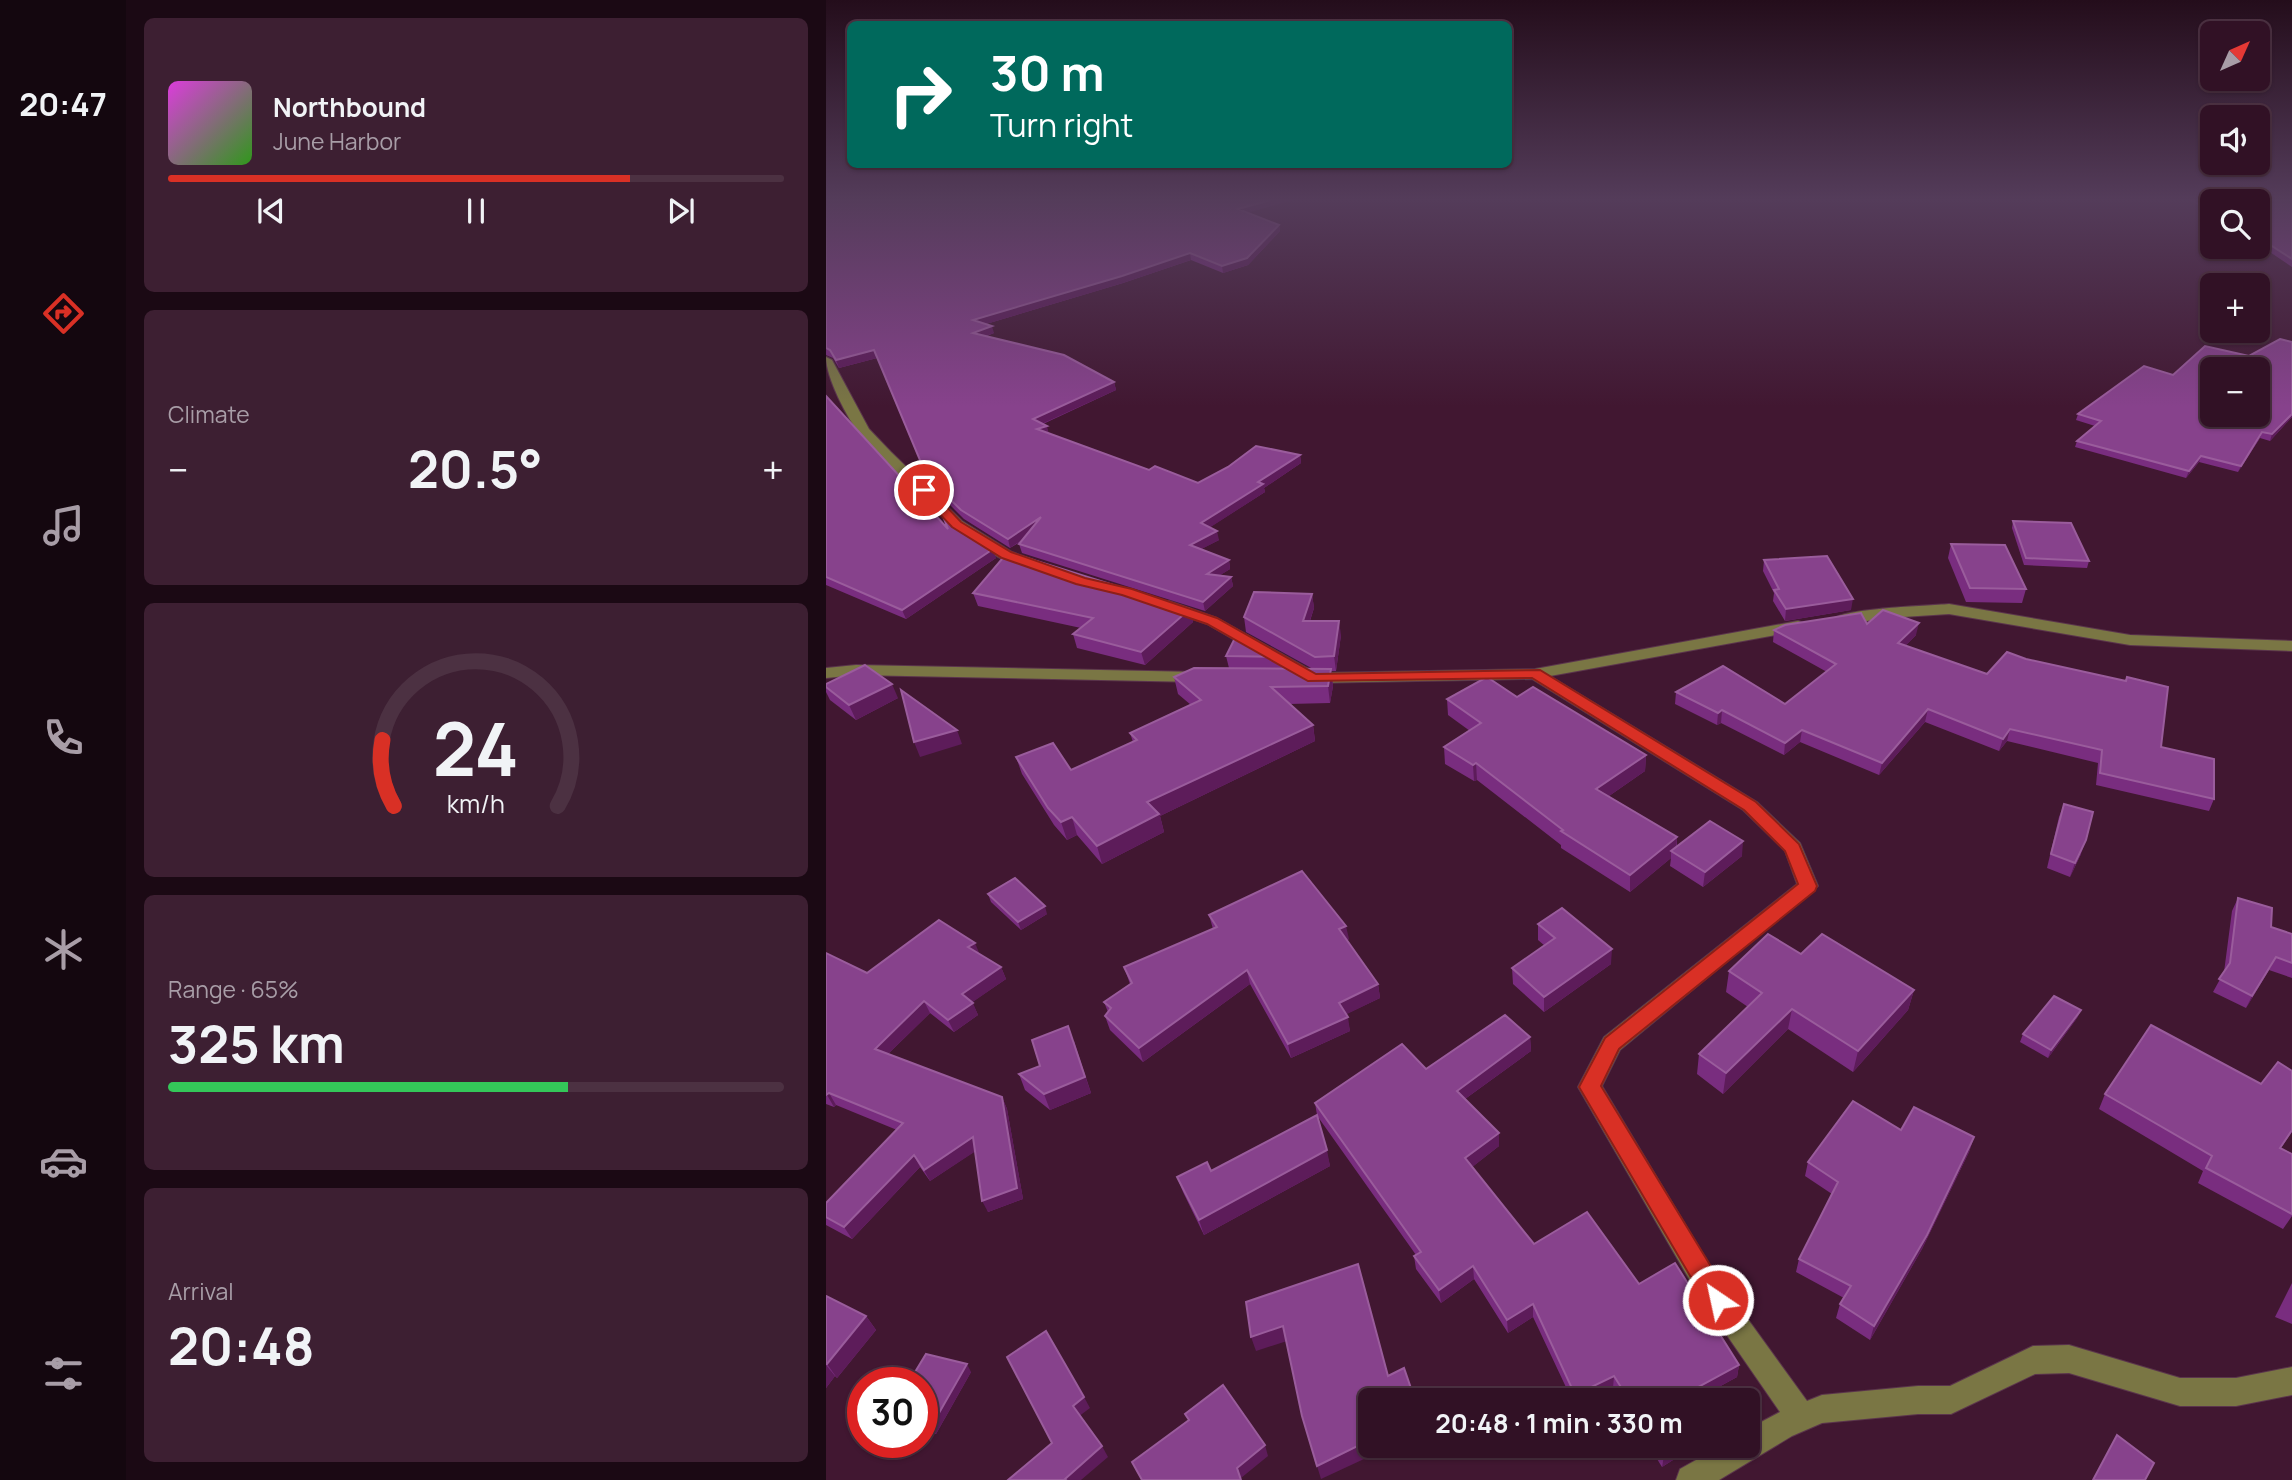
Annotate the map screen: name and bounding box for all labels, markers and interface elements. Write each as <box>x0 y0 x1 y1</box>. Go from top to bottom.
north arrow <box>2200 21 2270 91</box>
map controls <box>2200 21 2270 427</box>
text: 30 m <box>990 39 1105 106</box>
icon: right <box>875 49 966 140</box>
text: 20:47 <box>19 82 107 126</box>
text: Northbound <box>273 89 426 125</box>
text: Turn right <box>990 103 1133 147</box>
button: sound <box>2200 105 2270 175</box>
text: June Harbor <box>273 125 401 157</box>
button: search <box>2200 189 2270 259</box>
icon: previous <box>252 192 290 230</box>
icon: pause <box>457 192 495 230</box>
icon: next <box>662 192 700 230</box>
button: + <box>2200 273 2270 343</box>
icon: directions <box>39 289 88 338</box>
button: − <box>2200 357 2270 427</box>
text: Climate <box>168 398 250 430</box>
text: 20.5° <box>408 433 543 504</box>
text: − <box>168 443 189 495</box>
text: + <box>762 443 784 495</box>
pin <box>894 460 954 520</box>
icon: arrive <box>905 471 943 509</box>
icon: music <box>39 501 88 550</box>
text: 24 <box>433 698 519 798</box>
icon: phone <box>39 713 88 762</box>
text: km/h <box>447 786 505 821</box>
icon: climate <box>39 925 88 974</box>
text: Range · 65% <box>168 973 299 1005</box>
text: 325 km <box>168 1008 345 1079</box>
icon: car <box>39 1137 88 1186</box>
position arrow <box>1681 1263 1755 1337</box>
text: Arrival <box>168 1275 234 1307</box>
text: 20:48 <box>168 1310 314 1381</box>
icon: filters <box>39 1349 88 1398</box>
speed limit sign: 30 <box>847 1367 938 1458</box>
text: 20:48 · 1 min · 330 m <box>1435 1405 1683 1441</box>

